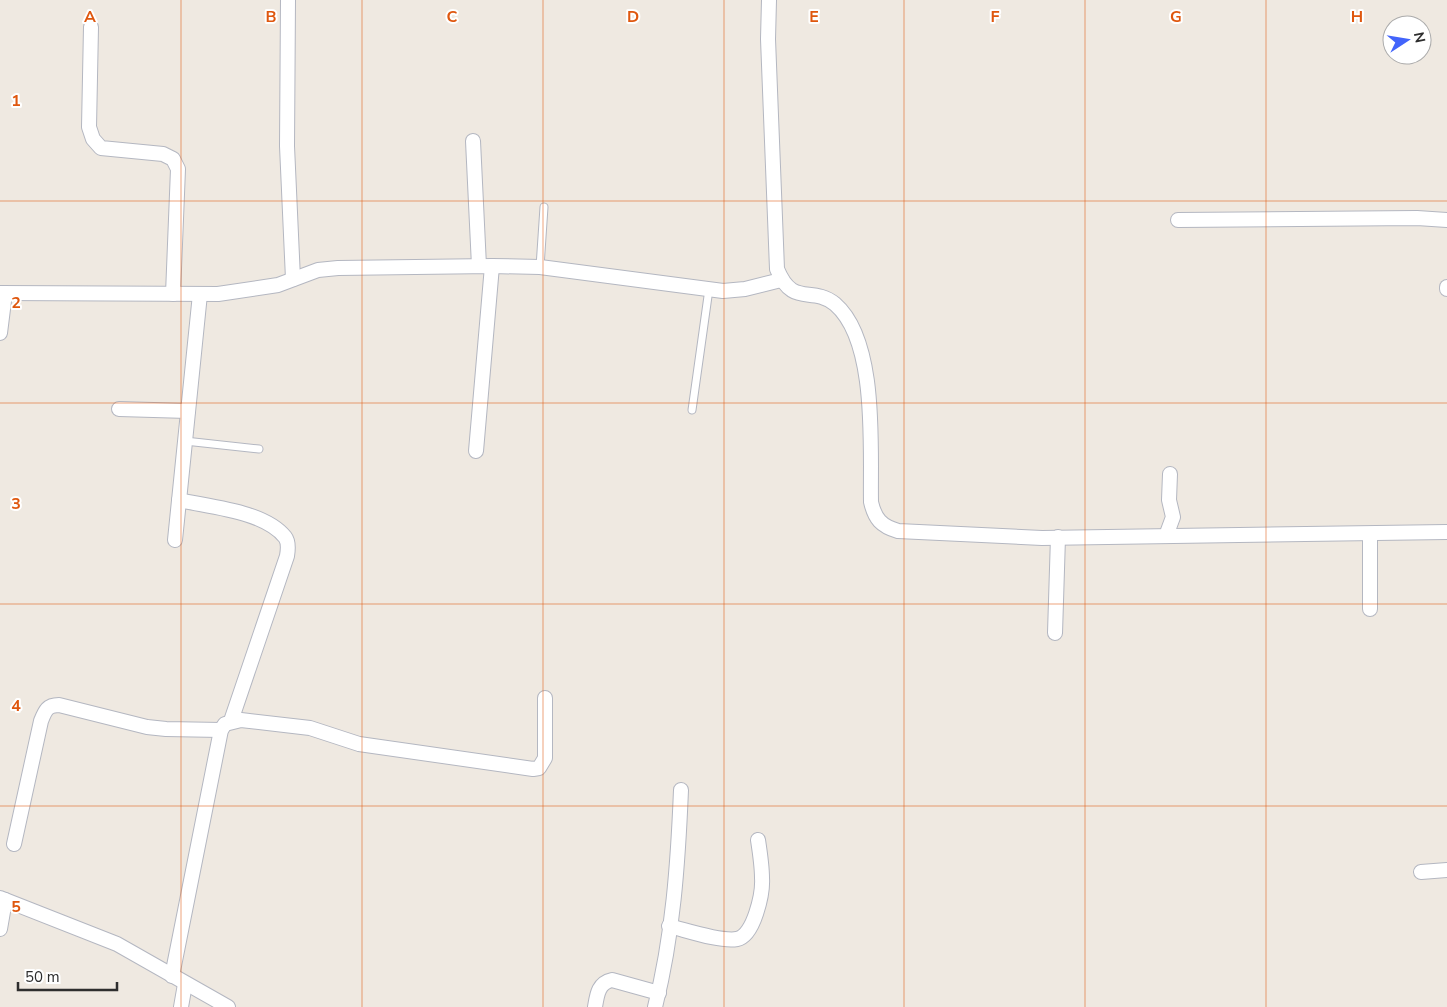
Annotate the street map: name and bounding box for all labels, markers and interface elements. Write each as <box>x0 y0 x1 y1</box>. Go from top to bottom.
text: A <box>84 6 96 28</box>
text: B <box>265 6 277 28</box>
text: C <box>447 6 458 28</box>
text: D <box>627 6 639 28</box>
text: E <box>809 6 819 28</box>
text: F <box>991 6 1000 28</box>
text: G <box>1170 6 1182 28</box>
text: H <box>1351 6 1363 28</box>
north arrow <box>1382 15 1432 65</box>
text: N <box>1409 30 1430 45</box>
text: 1 <box>11 90 21 112</box>
text: 2 <box>11 292 21 314</box>
text: 3 <box>11 493 21 515</box>
text: 4 <box>11 695 21 717</box>
text: 5 <box>11 896 21 918</box>
scale bar <box>18 960 116 992</box>
text: 50 m <box>25 967 60 987</box>

